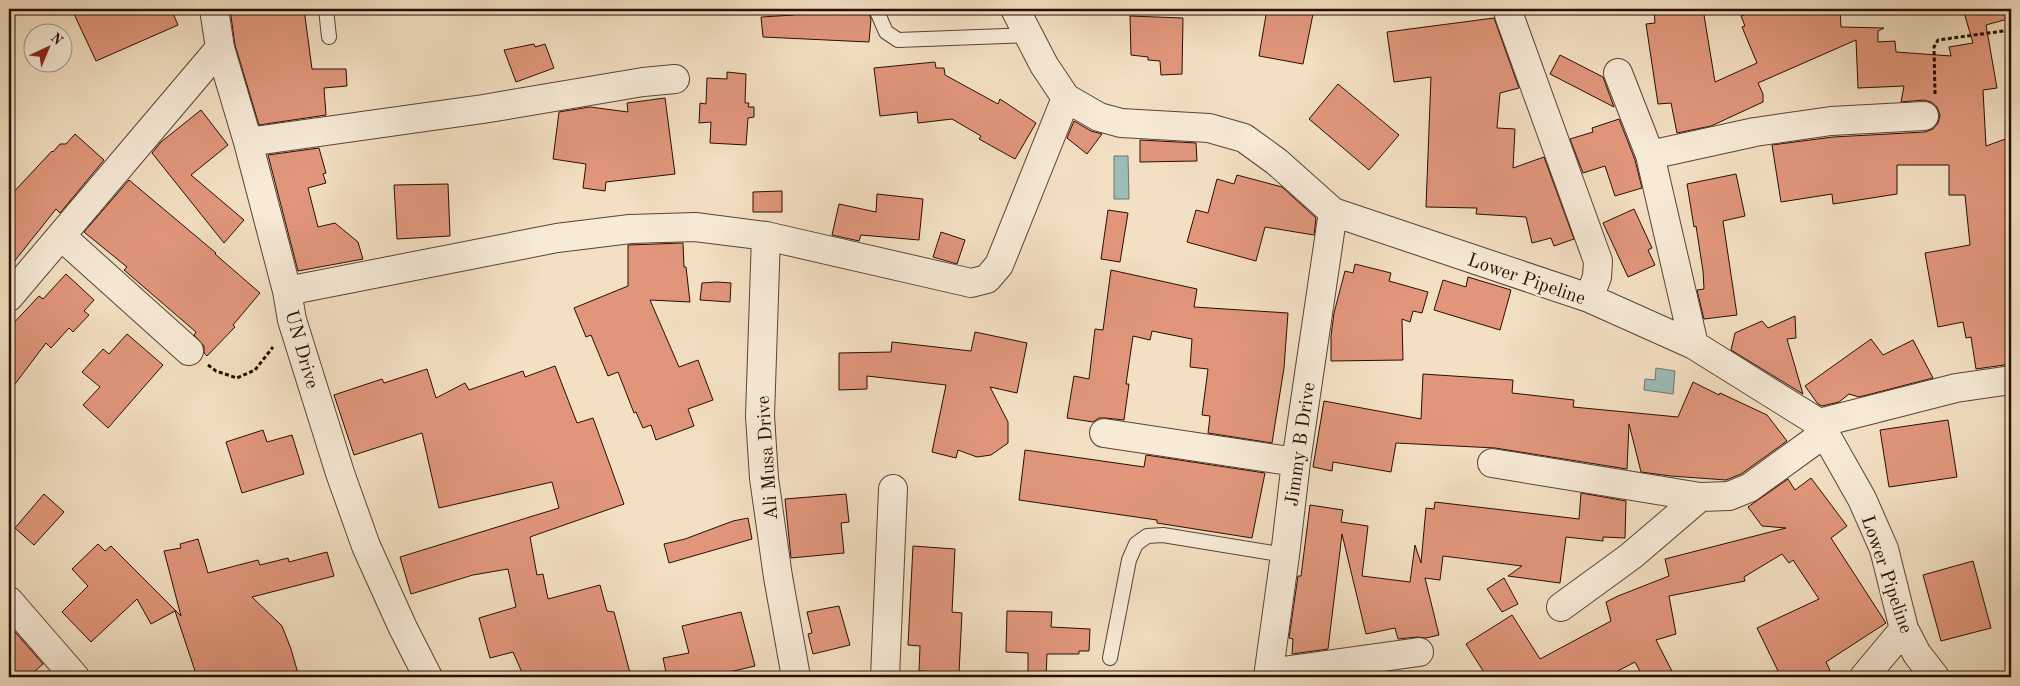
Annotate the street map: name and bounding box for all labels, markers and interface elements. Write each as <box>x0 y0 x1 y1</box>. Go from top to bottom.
north arrow <box>22 22 72 72</box>
text: N <box>48 31 65 48</box>
street label: Lower Pipeline <box>1465 251 1588 309</box>
street label: UN Drive <box>280 308 321 391</box>
street label: Jimmy B Drive <box>1283 381 1320 508</box>
street label: Ali Musa Drive <box>755 395 782 521</box>
street label: Lower Pipeline <box>1857 513 1915 636</box>

